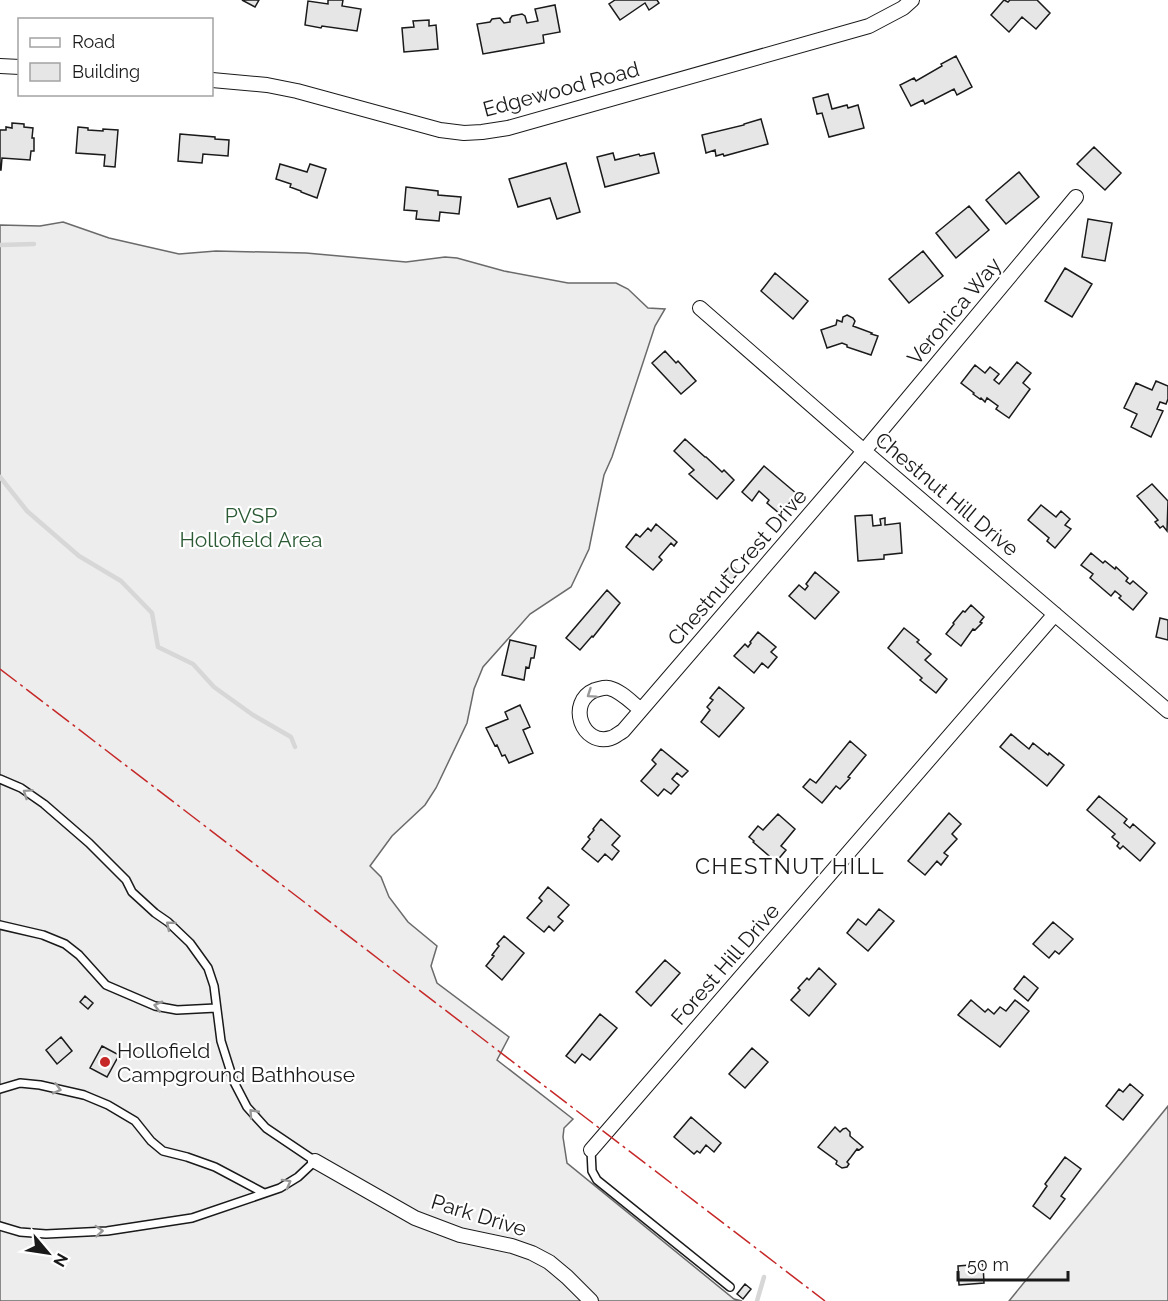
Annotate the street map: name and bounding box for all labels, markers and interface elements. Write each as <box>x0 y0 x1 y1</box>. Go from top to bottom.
legend <box>18 18 213 96</box>
text: Road <box>72 31 115 52</box>
street label: Edgewood Road <box>480 56 642 122</box>
text: Building <box>72 61 140 82</box>
street label: Veronica Way <box>902 252 1006 370</box>
street label: Chestnut Hill Drive <box>870 427 1024 561</box>
street label: Chestnut Crest Drive <box>662 483 812 651</box>
park label: PVSP Hollofield Area <box>180 503 322 552</box>
one-way arrow <box>587 687 598 698</box>
one-way arrow <box>23 789 34 800</box>
district label: CHESTNUT HILL <box>695 853 885 879</box>
street label: Forest Hill Drive <box>666 898 784 1030</box>
one-way arrow <box>166 921 177 932</box>
one-way arrow <box>153 1001 163 1014</box>
place label: Hollofield Campground Bathhouse <box>117 1038 355 1087</box>
marker: Hollofield Campground Bathhouse <box>98 1055 112 1069</box>
one-way arrow <box>51 1082 62 1094</box>
one-way arrow <box>249 1109 260 1120</box>
one-way arrow <box>281 1179 291 1190</box>
street label: Park Drive <box>428 1189 530 1241</box>
north arrow <box>18 1223 78 1283</box>
one-way arrow <box>95 1225 104 1238</box>
scale bar <box>958 1244 1068 1282</box>
text: N <box>49 1250 72 1270</box>
text: 50 m <box>967 1254 1009 1275</box>

